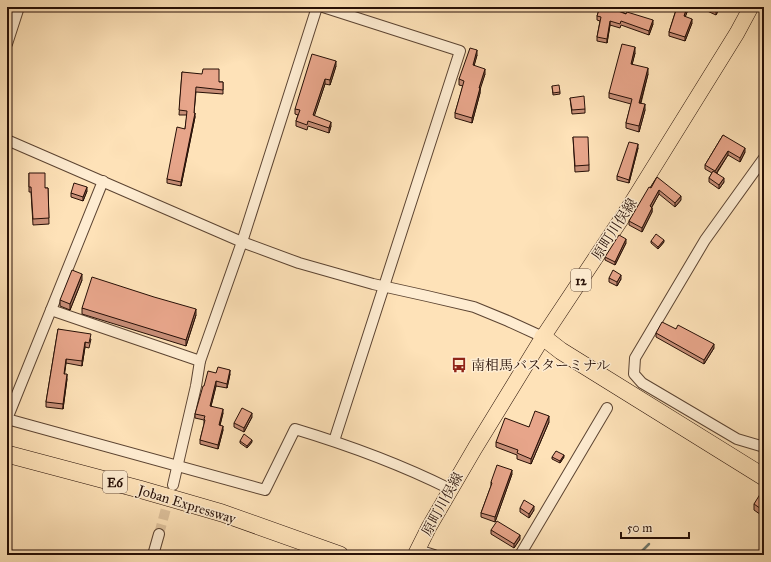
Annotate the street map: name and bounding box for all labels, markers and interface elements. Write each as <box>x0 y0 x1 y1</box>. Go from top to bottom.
street label: 原町川俣線 <box>588 195 641 263</box>
road number: 12 <box>571 269 591 291</box>
bus stop icon: 南相馬バスターミナル <box>450 356 468 374</box>
place label: 南相馬バスターミナル <box>471 357 610 374</box>
street label: 原町川俣線 <box>418 470 467 539</box>
road number: E6 <box>103 471 127 493</box>
street label: Joban Expressway <box>134 481 238 529</box>
scale bar <box>621 514 689 540</box>
text: 50 m <box>627 521 652 535</box>

